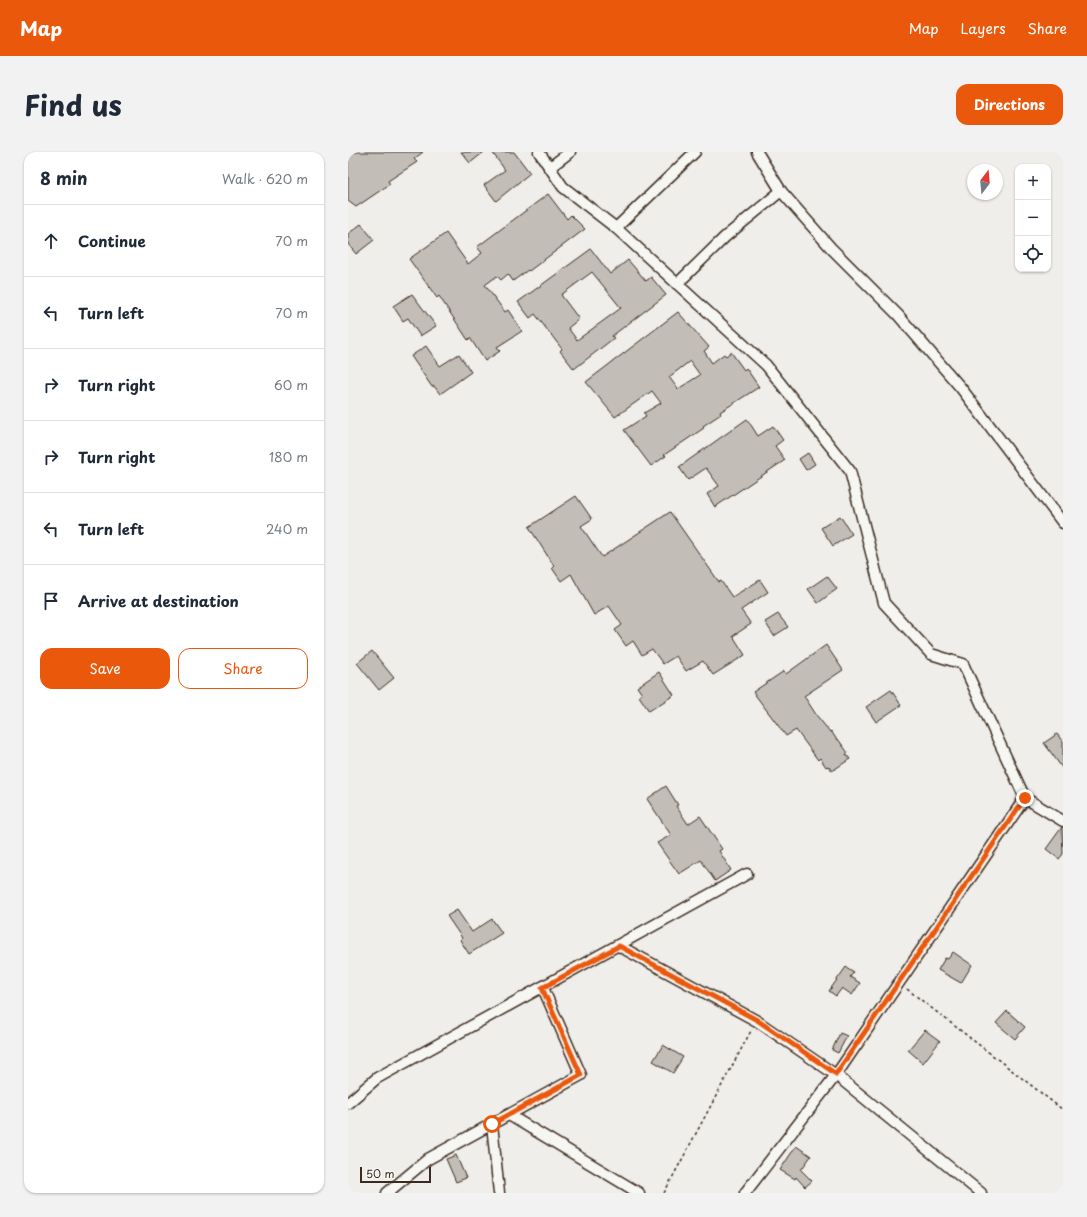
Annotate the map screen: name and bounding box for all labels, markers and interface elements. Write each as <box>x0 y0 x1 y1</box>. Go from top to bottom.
text: Map <box>20 14 62 42</box>
text: Map <box>909 18 939 39</box>
text: Layers <box>961 18 1006 39</box>
text: Share <box>1028 18 1067 39</box>
text: Find us <box>24 83 122 126</box>
button: Directions <box>956 84 1063 125</box>
north arrow <box>967 164 1003 200</box>
map controls <box>1015 164 1051 272</box>
button: + <box>1015 164 1051 200</box>
text: 8 min <box>40 165 88 191</box>
text: Walk · 620 m <box>222 169 308 188</box>
button: − <box>1015 200 1051 236</box>
text: Continue <box>78 229 146 252</box>
icon: ahead <box>40 230 62 252</box>
text: 70 m <box>275 231 308 250</box>
button: locate <box>1015 236 1051 272</box>
text: Turn left <box>78 301 144 324</box>
icon: left <box>40 302 62 324</box>
text: 70 m <box>275 303 308 322</box>
text: Turn right <box>78 373 155 396</box>
icon: right <box>40 374 62 396</box>
text: 60 m <box>274 375 308 394</box>
text: Turn right <box>78 445 155 468</box>
icon: right <box>40 446 62 468</box>
text: 180 m <box>269 447 308 466</box>
text: Turn left <box>78 517 144 540</box>
icon: left <box>40 518 62 540</box>
text: 240 m <box>266 519 308 538</box>
text: Arrive at destination <box>78 589 239 612</box>
icon: arrive <box>40 590 62 612</box>
button: Save <box>40 648 170 689</box>
button: Share <box>178 648 308 689</box>
route end <box>1016 789 1034 807</box>
route start <box>483 1115 501 1133</box>
scale bar <box>360 1165 431 1184</box>
text: 50 m <box>366 1165 395 1182</box>

